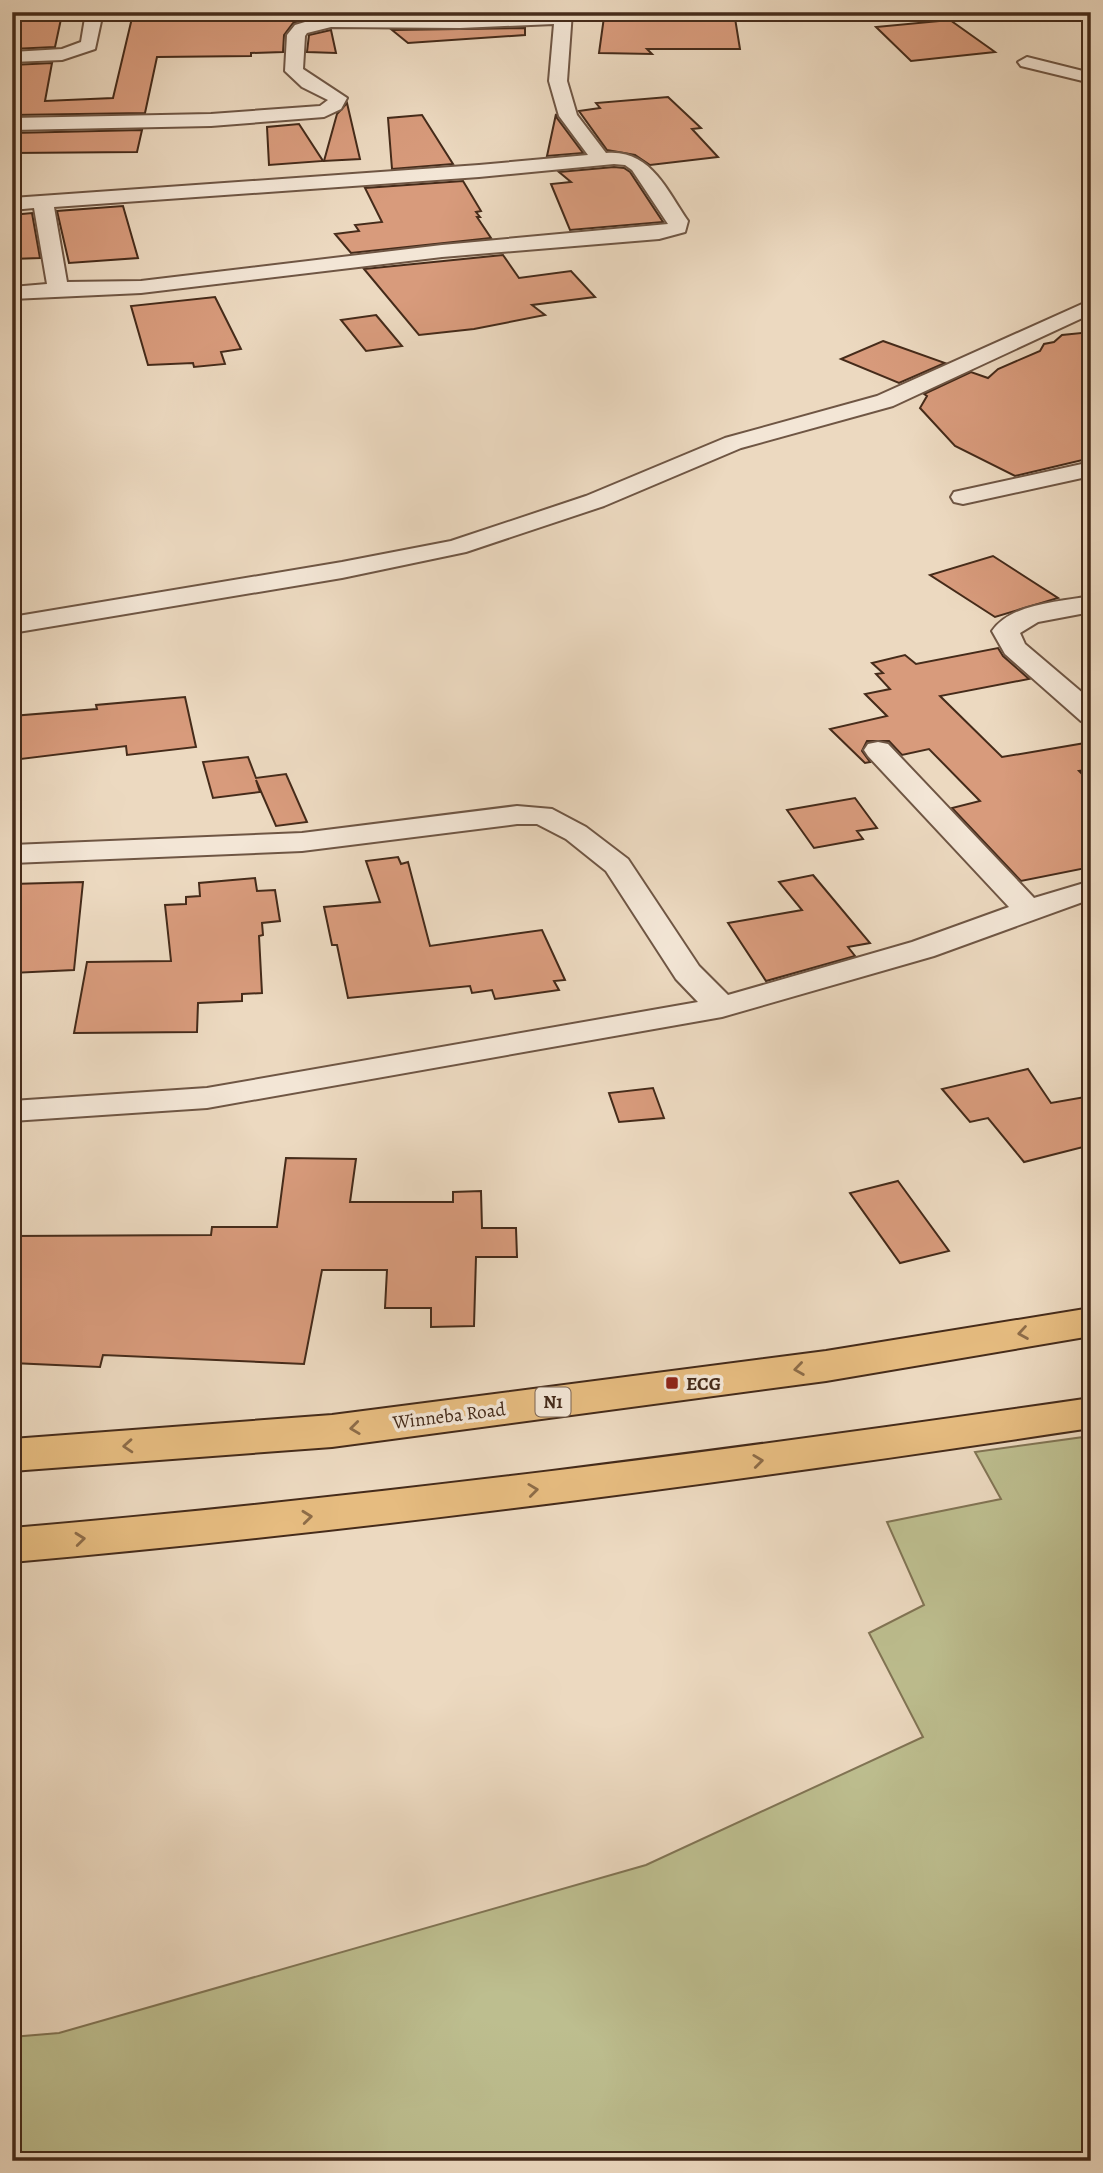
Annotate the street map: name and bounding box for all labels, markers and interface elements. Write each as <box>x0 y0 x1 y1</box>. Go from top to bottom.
one-way arrow <box>1017 1325 1029 1340</box>
one-way arrow <box>793 1362 805 1377</box>
place label: ECG <box>686 1371 721 1397</box>
marker: ECG <box>664 1375 680 1391</box>
road number: N1 <box>536 1387 570 1416</box>
street label: Winneba Road <box>390 1396 508 1436</box>
one-way arrow <box>349 1420 361 1435</box>
one-way arrow <box>122 1438 133 1453</box>
one-way arrow <box>752 1454 764 1469</box>
one-way arrow <box>527 1482 538 1497</box>
one-way arrow <box>301 1509 312 1524</box>
one-way arrow <box>75 1532 86 1547</box>

